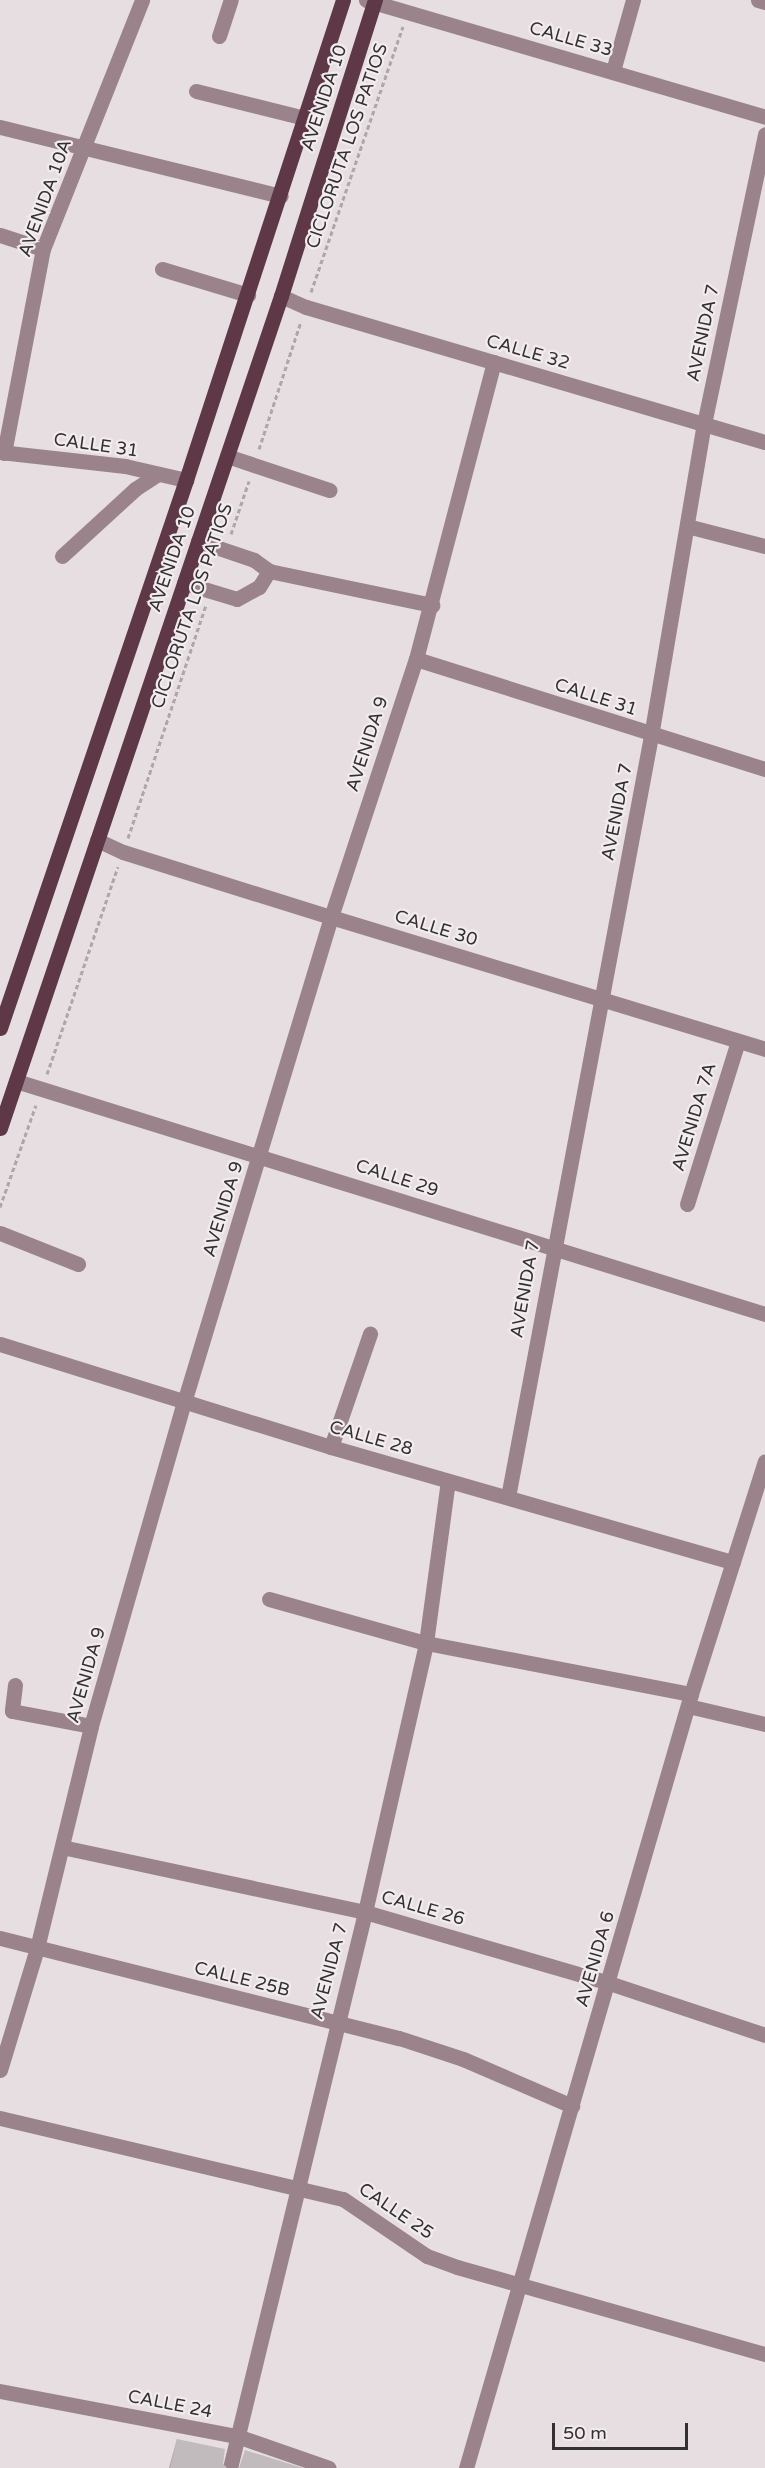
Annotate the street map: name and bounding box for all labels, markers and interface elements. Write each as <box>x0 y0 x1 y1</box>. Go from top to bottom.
street label: CALLE 33 <box>527 17 615 61</box>
street label: CICLORUTA LOS PATIOS <box>302 41 392 251</box>
street label: AVENIDA 10 <box>297 42 351 154</box>
street label: AVENIDA 10A <box>14 136 76 260</box>
street label: AVENIDA 7 <box>682 282 724 384</box>
street label: CALLE 32 <box>484 330 572 374</box>
street label: CALLE 31 <box>52 428 140 462</box>
street label: CICLORUTA LOS PATIOS <box>147 501 237 711</box>
street label: AVENIDA 10 <box>144 503 200 615</box>
street label: CALLE 31 <box>552 674 640 720</box>
street label: AVENIDA 9 <box>341 694 393 794</box>
street label: AVENIDA 7 <box>597 761 637 863</box>
street label: CALLE 30 <box>392 905 480 951</box>
street label: AVENIDA 7A <box>667 1060 721 1174</box>
street label: CALLE 29 <box>353 1155 441 1201</box>
street label: AVENIDA 9 <box>198 1159 248 1259</box>
street label: AVENIDA 7 <box>506 1238 544 1340</box>
street label: CALLE 28 <box>327 1416 415 1460</box>
street label: AVENIDA 9 <box>62 1625 110 1725</box>
street label: CALLE 26 <box>379 1886 467 1930</box>
street label: AVENIDA 6 <box>571 1909 619 2009</box>
street label: AVENIDA 7 <box>306 1920 352 2022</box>
street label: CALLE 25B <box>192 1957 292 2001</box>
street label: CALLE 25 <box>355 2178 437 2244</box>
street label: CALLE 24 <box>126 2385 214 2423</box>
scale bar <box>555 2411 692 2449</box>
text: 50 m <box>563 2422 607 2444</box>

